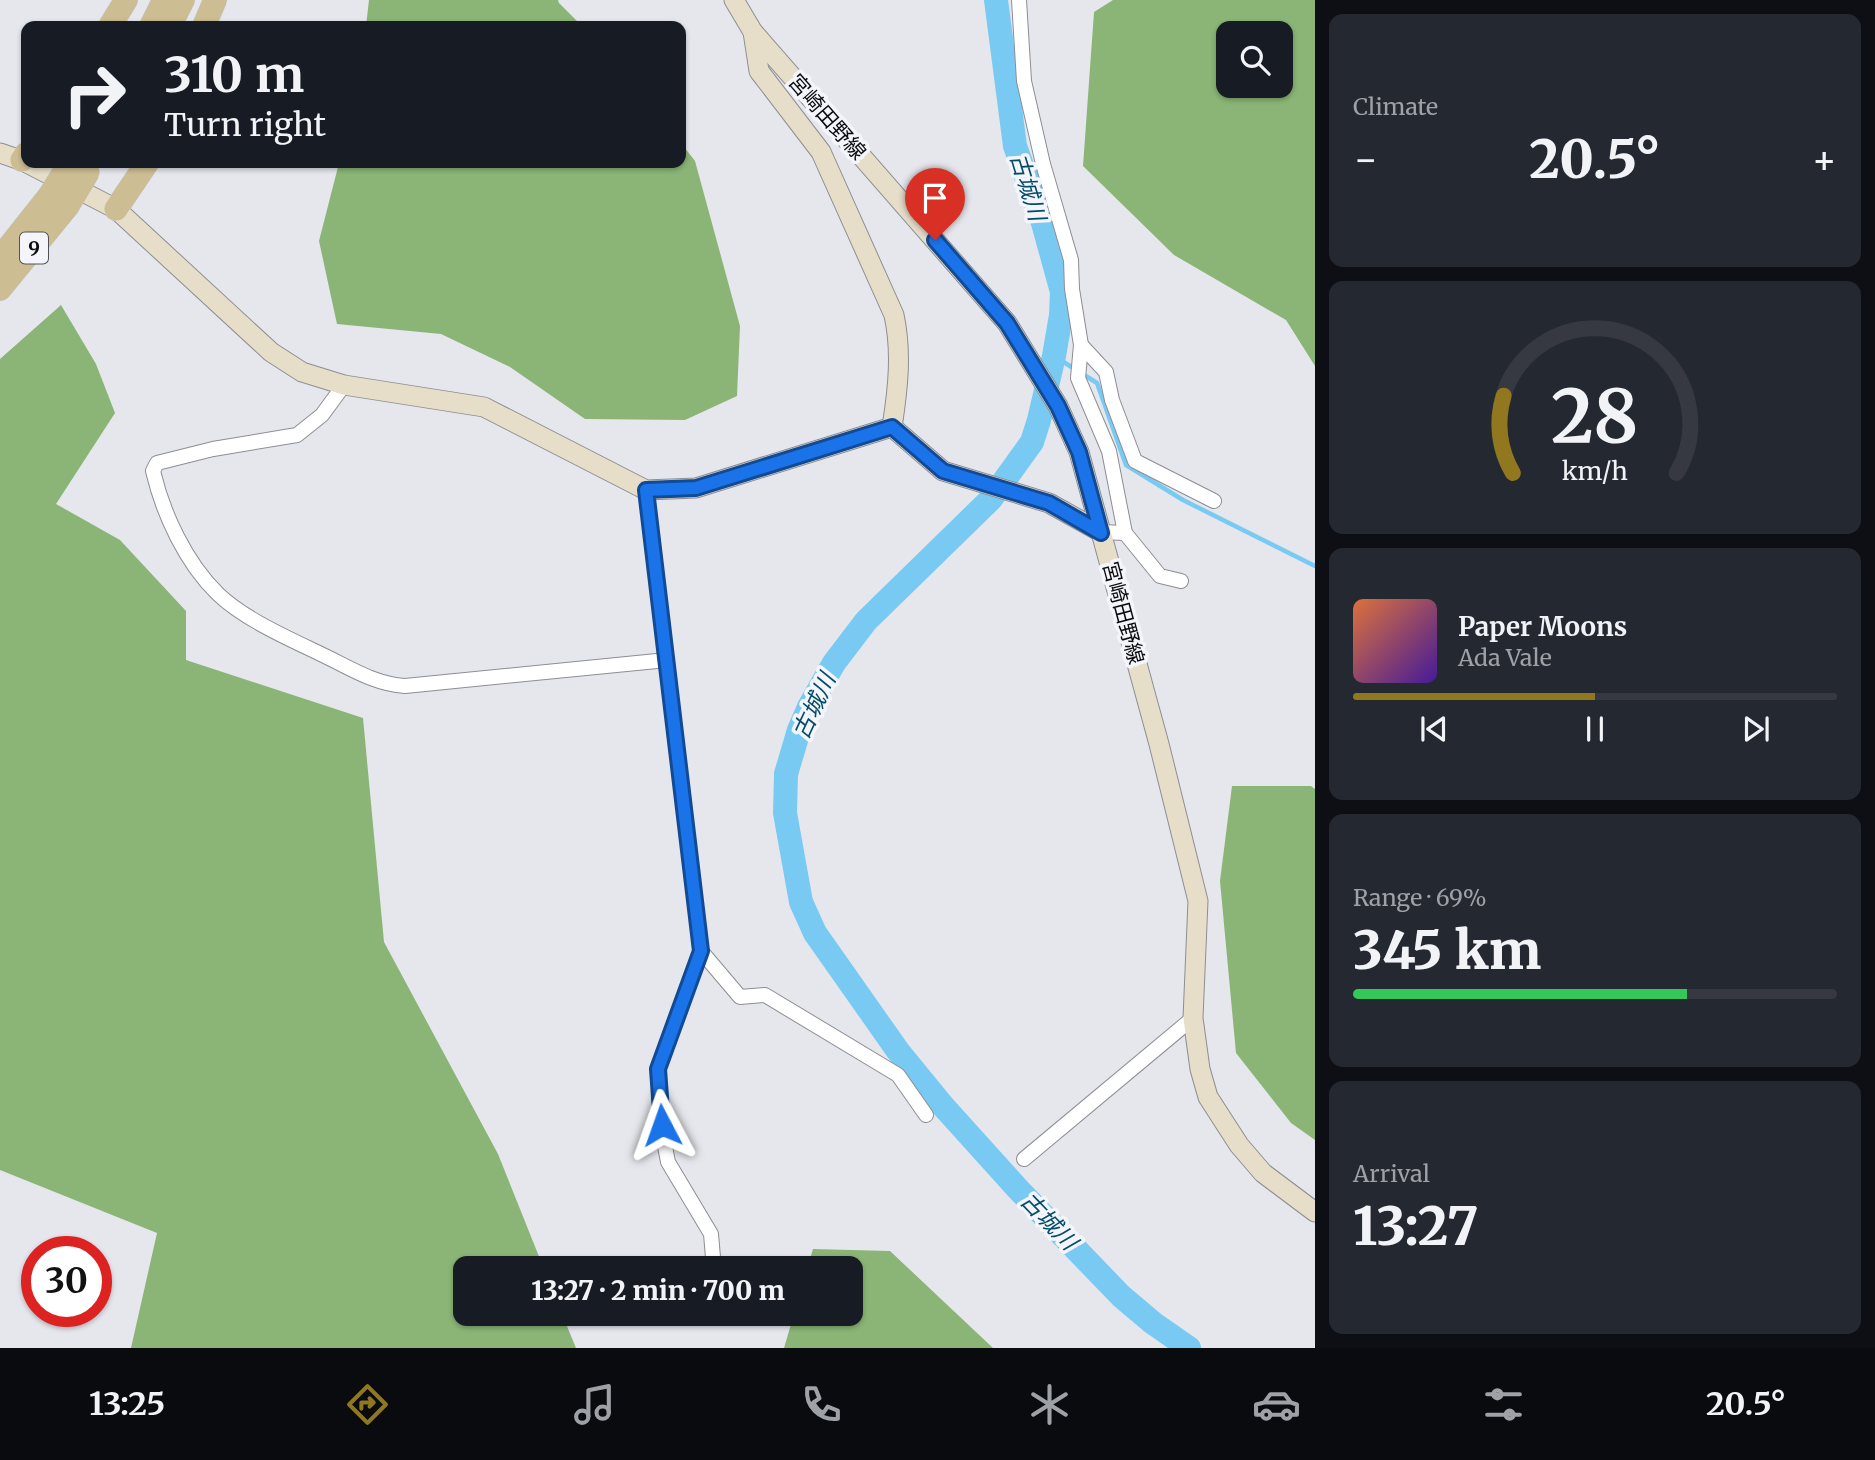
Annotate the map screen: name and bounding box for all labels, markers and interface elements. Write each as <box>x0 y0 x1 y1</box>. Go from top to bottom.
map controls <box>1216 21 1293 98</box>
button: search <box>1216 21 1293 98</box>
text: 310 m <box>164 44 304 105</box>
icon: right <box>49 49 140 140</box>
street label: 宮崎田野線 <box>783 68 872 165</box>
text: Climate <box>1353 92 1438 121</box>
text: Turn right <box>164 105 326 145</box>
text: 20.5° <box>1529 127 1661 192</box>
text: − <box>1353 136 1378 183</box>
text: + <box>1812 136 1837 183</box>
water label: 古城川 <box>1005 150 1053 227</box>
pin <box>905 168 965 240</box>
icon: arrive <box>916 179 954 217</box>
road number: 9 <box>20 232 48 264</box>
text: 28 <box>1551 372 1639 464</box>
text: km/h <box>1562 455 1628 487</box>
street label: 宮崎田野線 <box>1097 559 1150 667</box>
text: Paper Moons <box>1458 610 1627 643</box>
text: Ada Vale <box>1458 643 1552 672</box>
water label: 古城川 <box>786 666 843 743</box>
icon: previous <box>1415 710 1453 748</box>
icon: pause <box>1576 710 1614 748</box>
icon: next <box>1737 710 1775 748</box>
text: Range · 69% <box>1353 883 1486 912</box>
text: 345 km <box>1353 918 1541 983</box>
position arrow <box>625 1088 699 1162</box>
text: Arrival <box>1353 1159 1430 1188</box>
water label: 古城川 <box>1015 1186 1086 1258</box>
text: 13:27 <box>1353 1194 1478 1259</box>
speed limit sign: 30 <box>21 1236 112 1327</box>
text: 13:27 · 2 min · 700 m <box>531 1274 785 1307</box>
icon: directions <box>343 1380 392 1429</box>
icon: music <box>570 1380 619 1429</box>
icon: phone <box>797 1380 846 1429</box>
icon: climate <box>1025 1380 1074 1429</box>
icon: car <box>1252 1380 1301 1429</box>
icon: filters <box>1479 1380 1528 1429</box>
text: 13:25 <box>89 1384 165 1424</box>
text: 20.5° <box>1706 1384 1786 1424</box>

